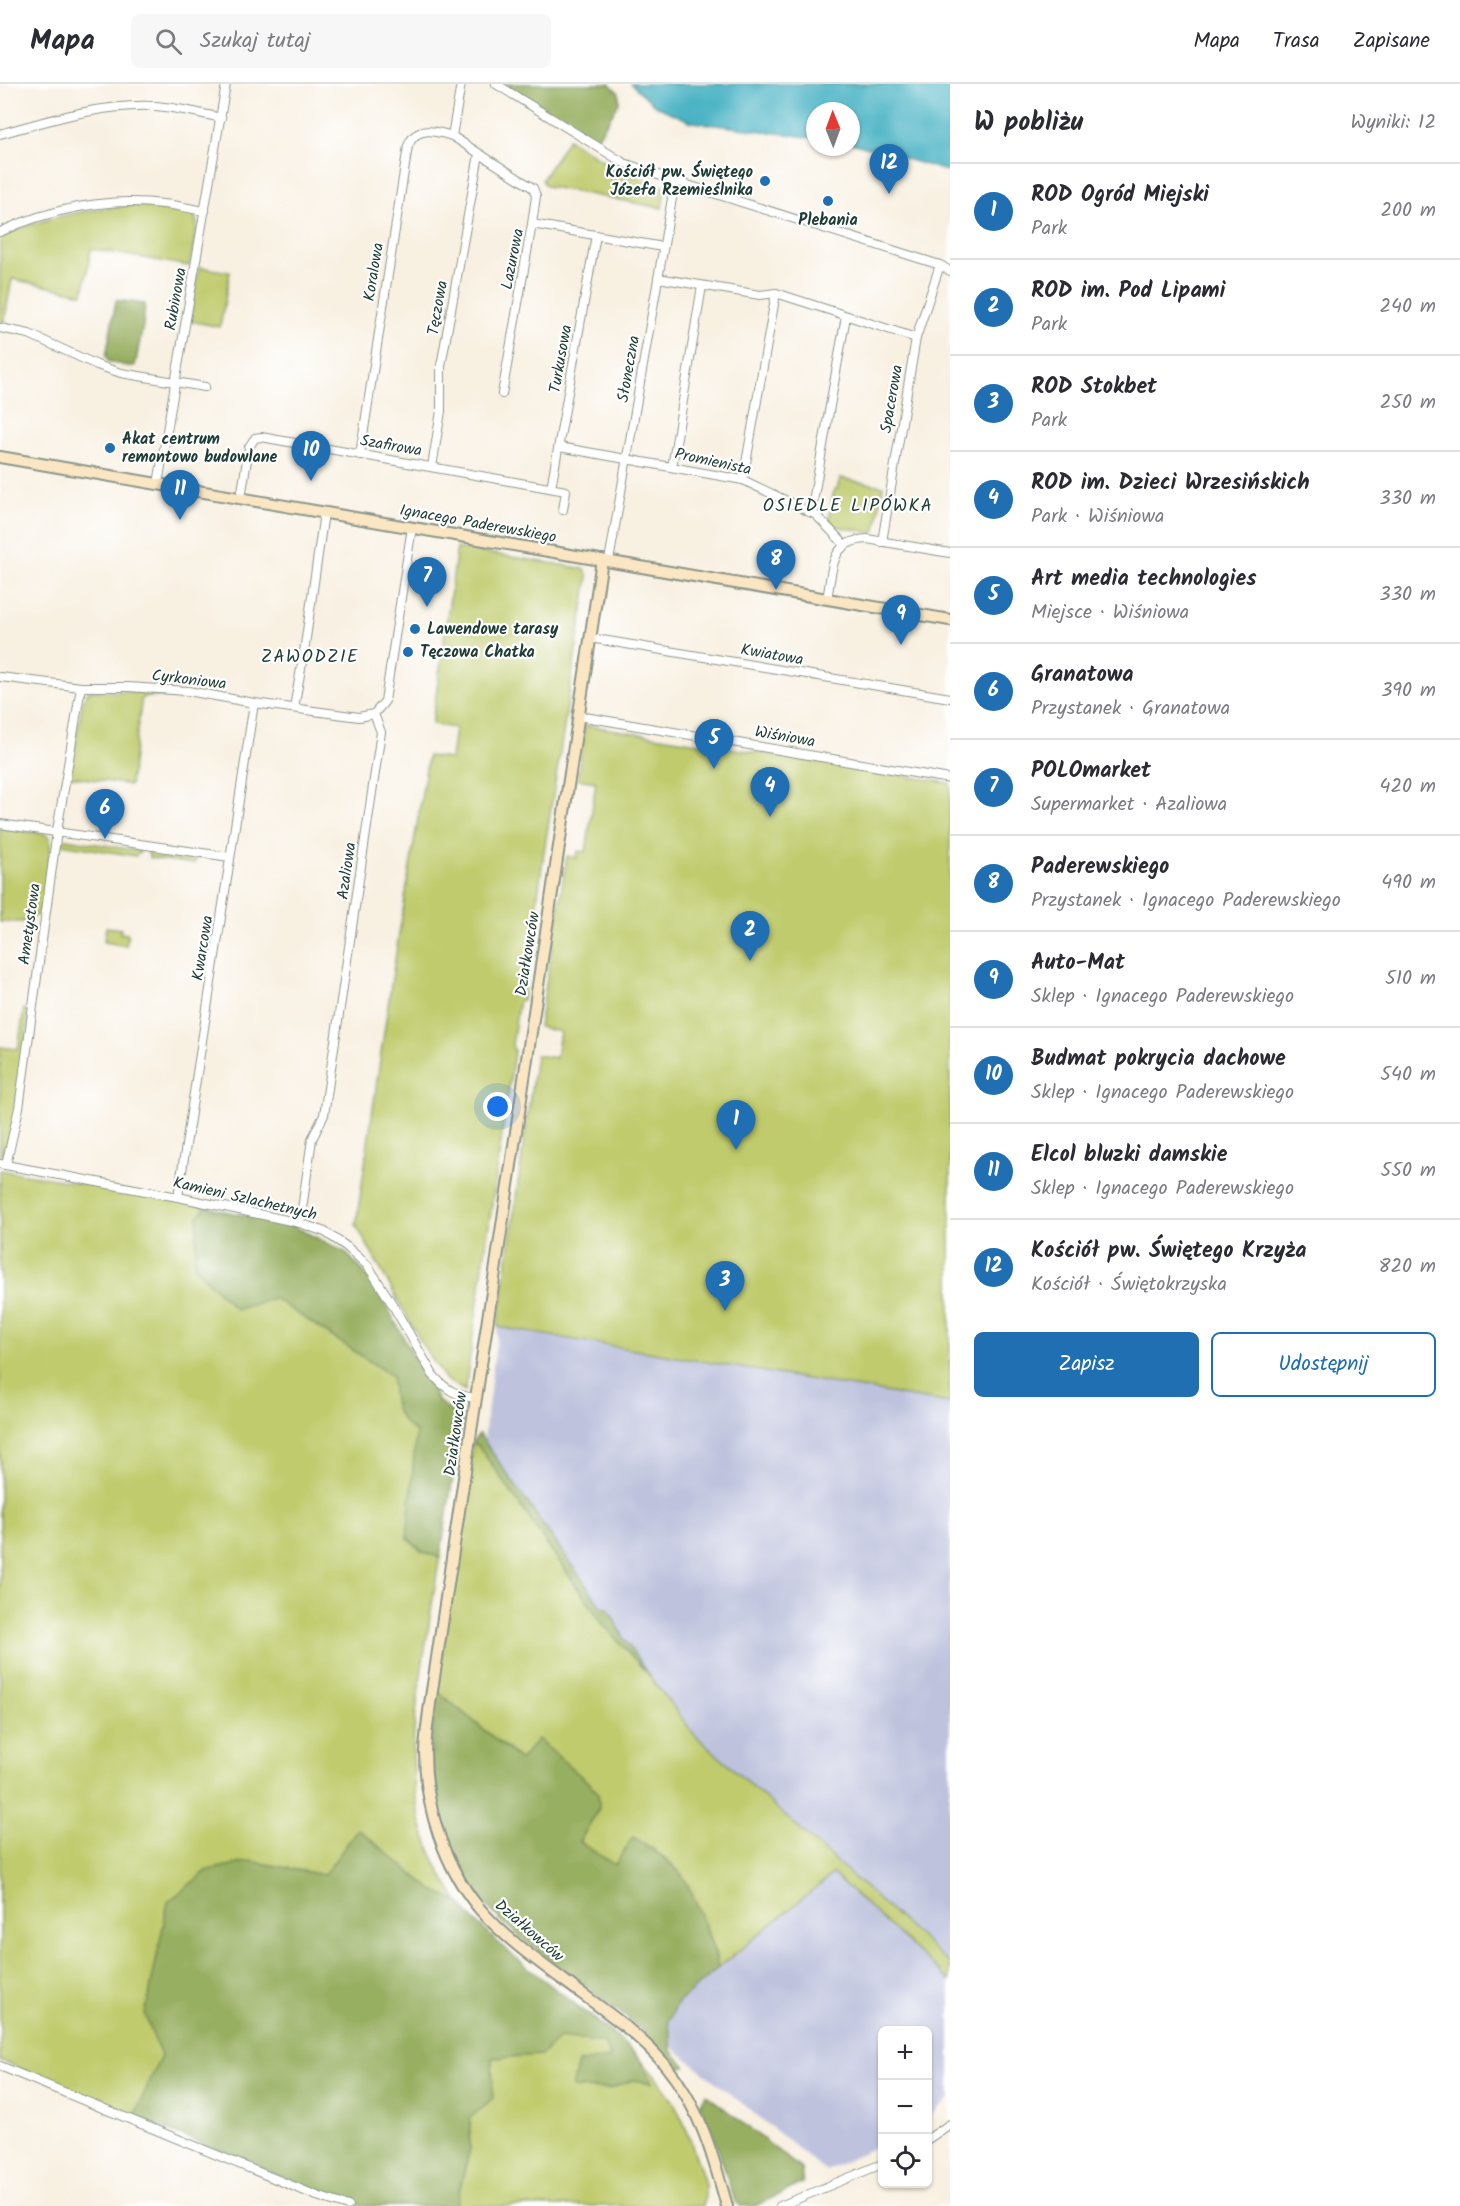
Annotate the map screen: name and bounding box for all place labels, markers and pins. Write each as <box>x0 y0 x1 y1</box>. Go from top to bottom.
pin: 12 <box>870 144 908 194</box>
place label: Kościół pw. Świętego Józefa Rzemieślnika <box>606 160 753 203</box>
marker: Kościół pw. Świętego Józefa Rzemieślnika <box>758 174 772 188</box>
marker: Plebania <box>821 194 835 208</box>
place label: Plebania <box>798 208 858 233</box>
place label: Akat centrum remontowo budowlane <box>122 427 278 470</box>
pin: 10 <box>292 432 330 481</box>
marker: Akat centrum remontowo budowlane <box>103 441 117 455</box>
pin: 11 <box>160 470 200 520</box>
pin: 8 <box>756 540 796 590</box>
pin: 7 <box>408 558 446 607</box>
pin: 9 <box>882 596 920 645</box>
place label: Lawendowe tarasy <box>427 617 559 642</box>
marker: Lawendowe tarasy <box>408 622 422 636</box>
place label: Tęczowa Chatka <box>420 640 535 665</box>
marker: Tęczowa Chatka <box>401 645 415 659</box>
pin: 5 <box>694 720 734 769</box>
pin: 4 <box>750 768 790 817</box>
pin: 6 <box>86 790 124 839</box>
pin: 2 <box>730 912 770 961</box>
pin: 1 <box>716 1100 756 1150</box>
pin: 3 <box>706 1262 744 1311</box>

